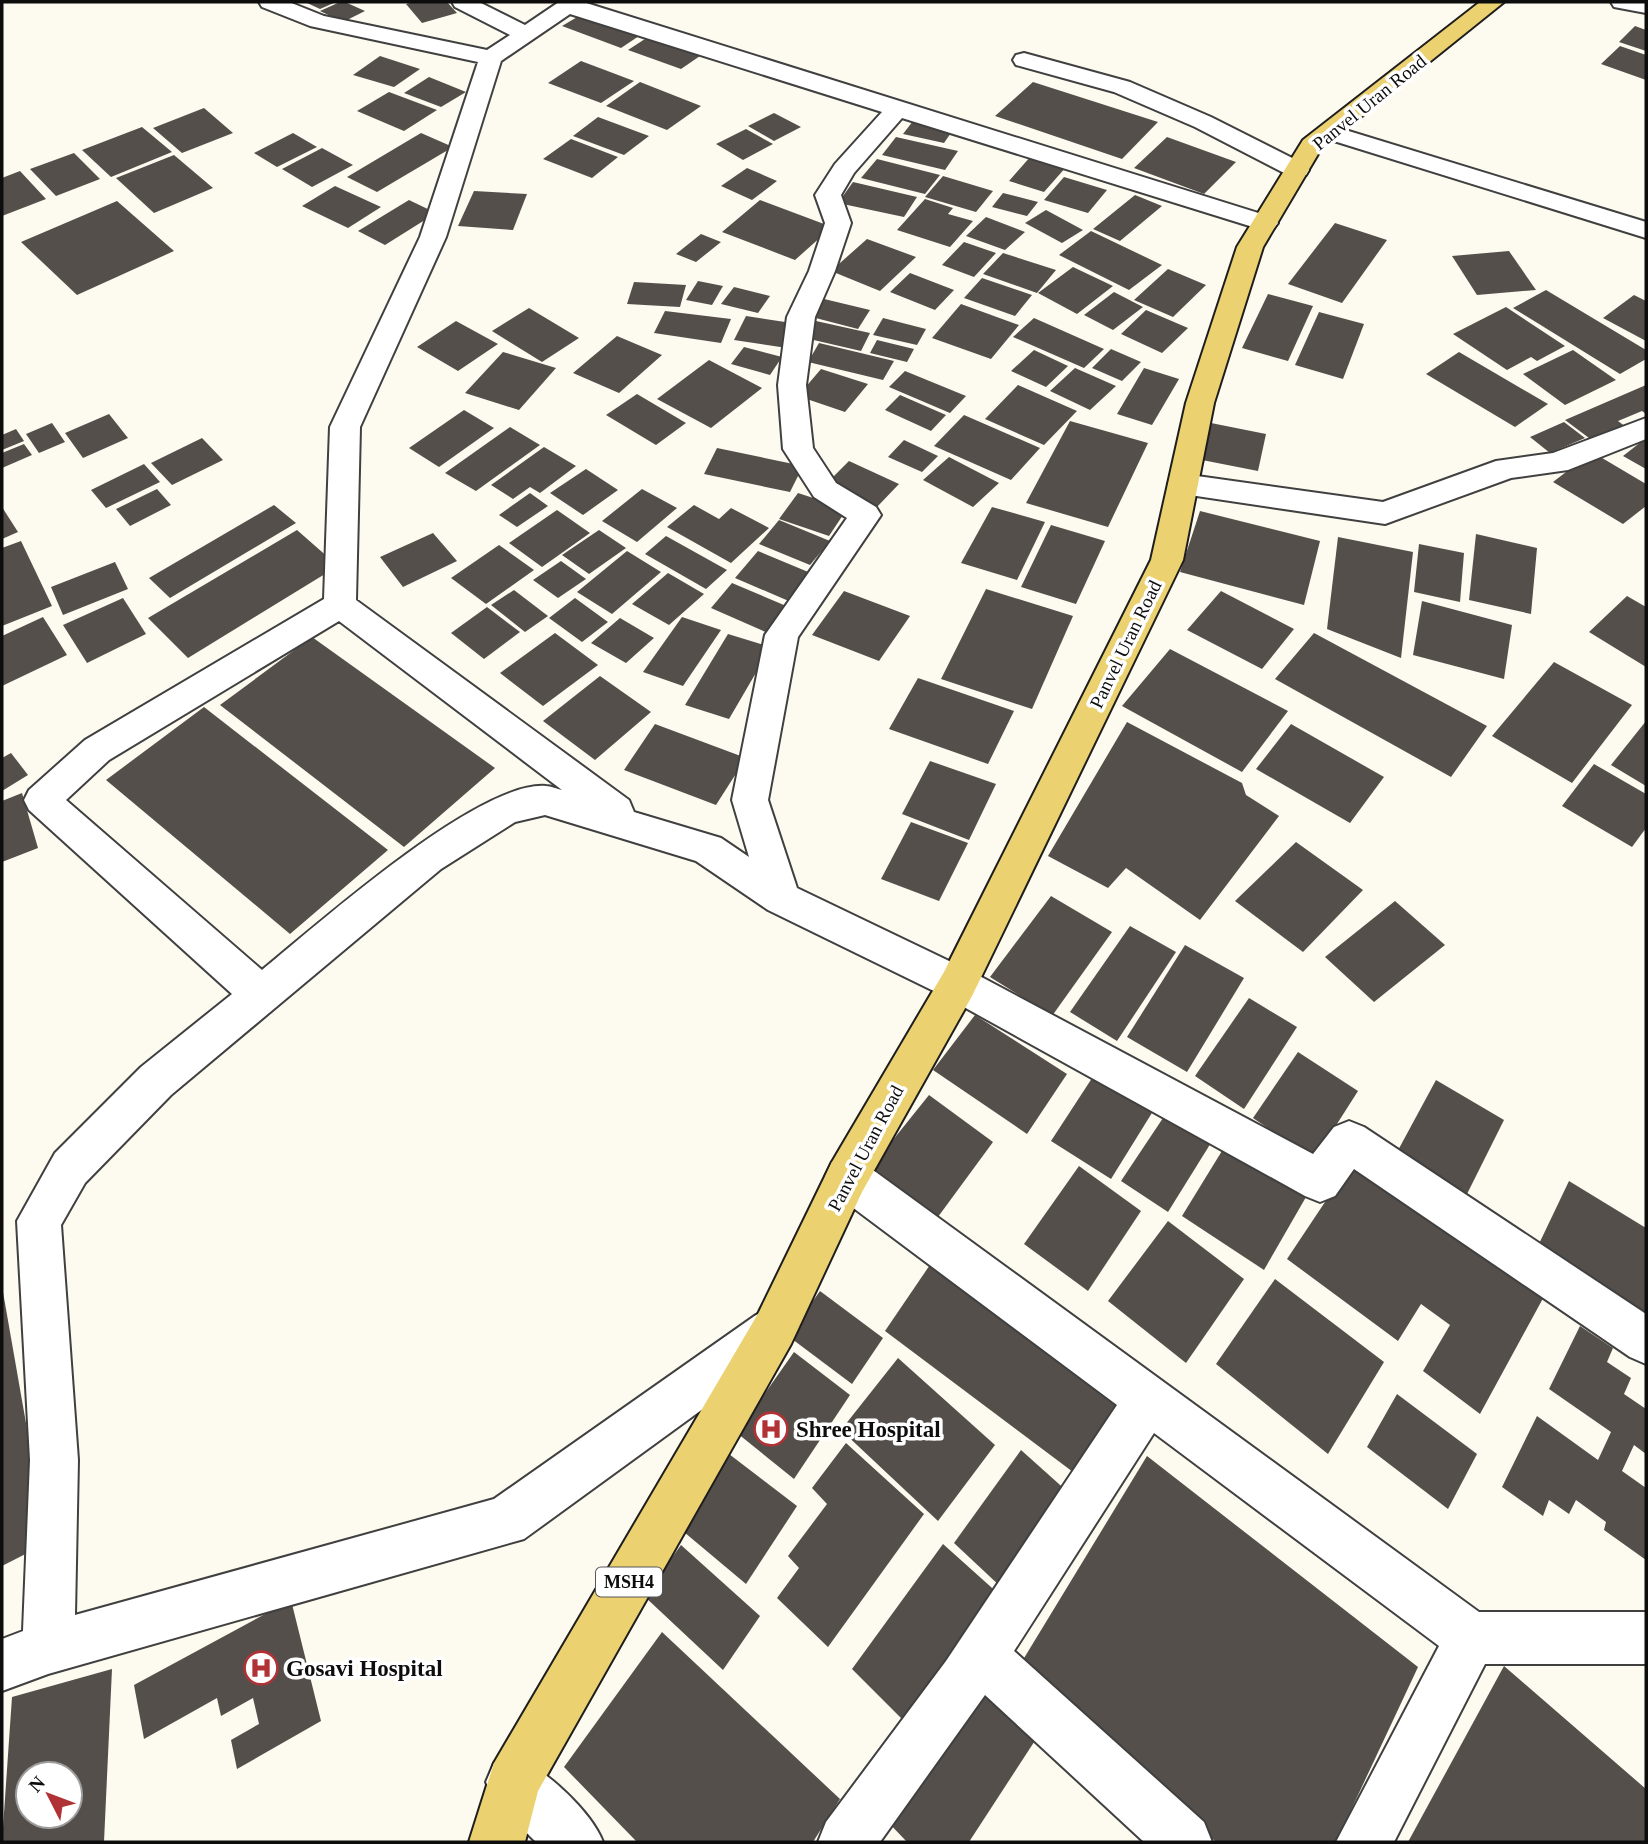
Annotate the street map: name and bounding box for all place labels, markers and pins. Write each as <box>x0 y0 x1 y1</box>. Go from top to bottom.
hospital icon: Shree Hospital <box>752 1410 790 1448</box>
place label: Shree Hospital <box>796 1417 941 1442</box>
hospital icon: Gosavi Hospital <box>242 1649 280 1687</box>
place label: Gosavi Hospital <box>286 1656 443 1681</box>

